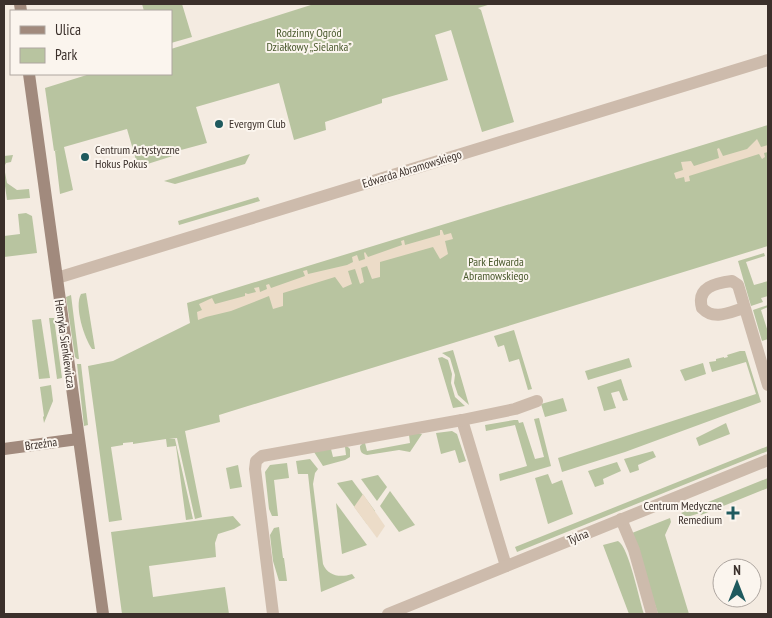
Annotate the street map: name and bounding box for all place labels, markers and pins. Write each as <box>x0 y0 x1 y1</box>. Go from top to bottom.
place label: Evergym Club <box>229 116 286 131</box>
marker: Evergym Club <box>213 118 225 130</box>
place label: Centrum Artystyczne Hokus Pokus <box>95 142 180 171</box>
marker: Centrum Artystyczne Hokus Pokus <box>79 151 91 163</box>
place label: Centrum Medyczne Remedium <box>643 498 722 527</box>
marker: Centrum Medyczne Remedium <box>726 506 740 520</box>

